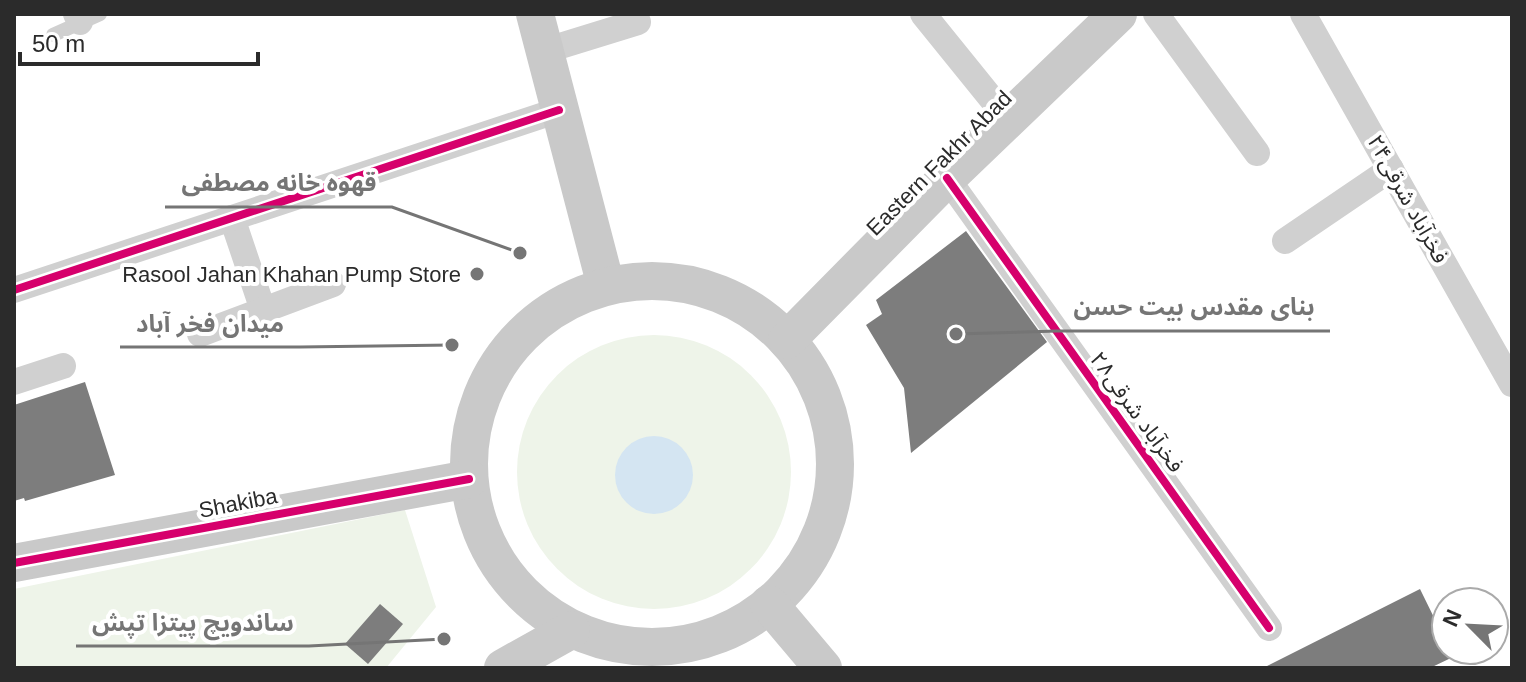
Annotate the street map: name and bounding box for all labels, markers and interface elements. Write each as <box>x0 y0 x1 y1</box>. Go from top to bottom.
scale bar <box>20 16 258 66</box>
text: 50 m <box>32 30 85 57</box>
street label: Eastern Fakhr Abad <box>861 85 1017 241</box>
street label: فخرآباد شرقی۲۴ <box>1362 131 1454 267</box>
callout: قهوه خانه مصطفی <box>165 159 392 207</box>
text: قهوه خانه مصطفی <box>182 169 376 197</box>
place label: Rasool Jahan Khahan Pump Store <box>122 262 461 287</box>
marker: Rasool Jahan Khahan Pump Store <box>468 265 486 283</box>
callout: بنای مقدس بیت حسن <box>1057 283 1330 331</box>
text: بنای مقدس بیت حسن <box>1073 293 1315 321</box>
callout: میدان فخر آباد <box>120 299 300 347</box>
text: میدان فخر آباد <box>136 310 284 338</box>
street label: فخرآباد شرقی۲۸ <box>1085 347 1189 477</box>
street label: Shakiba <box>197 483 280 523</box>
north arrow <box>1430 586 1510 666</box>
callout: ساندویچ پیتزا تپش <box>76 598 309 646</box>
text: N <box>1438 606 1467 630</box>
text: ساندویچ پیتزا تپش <box>92 609 294 641</box>

